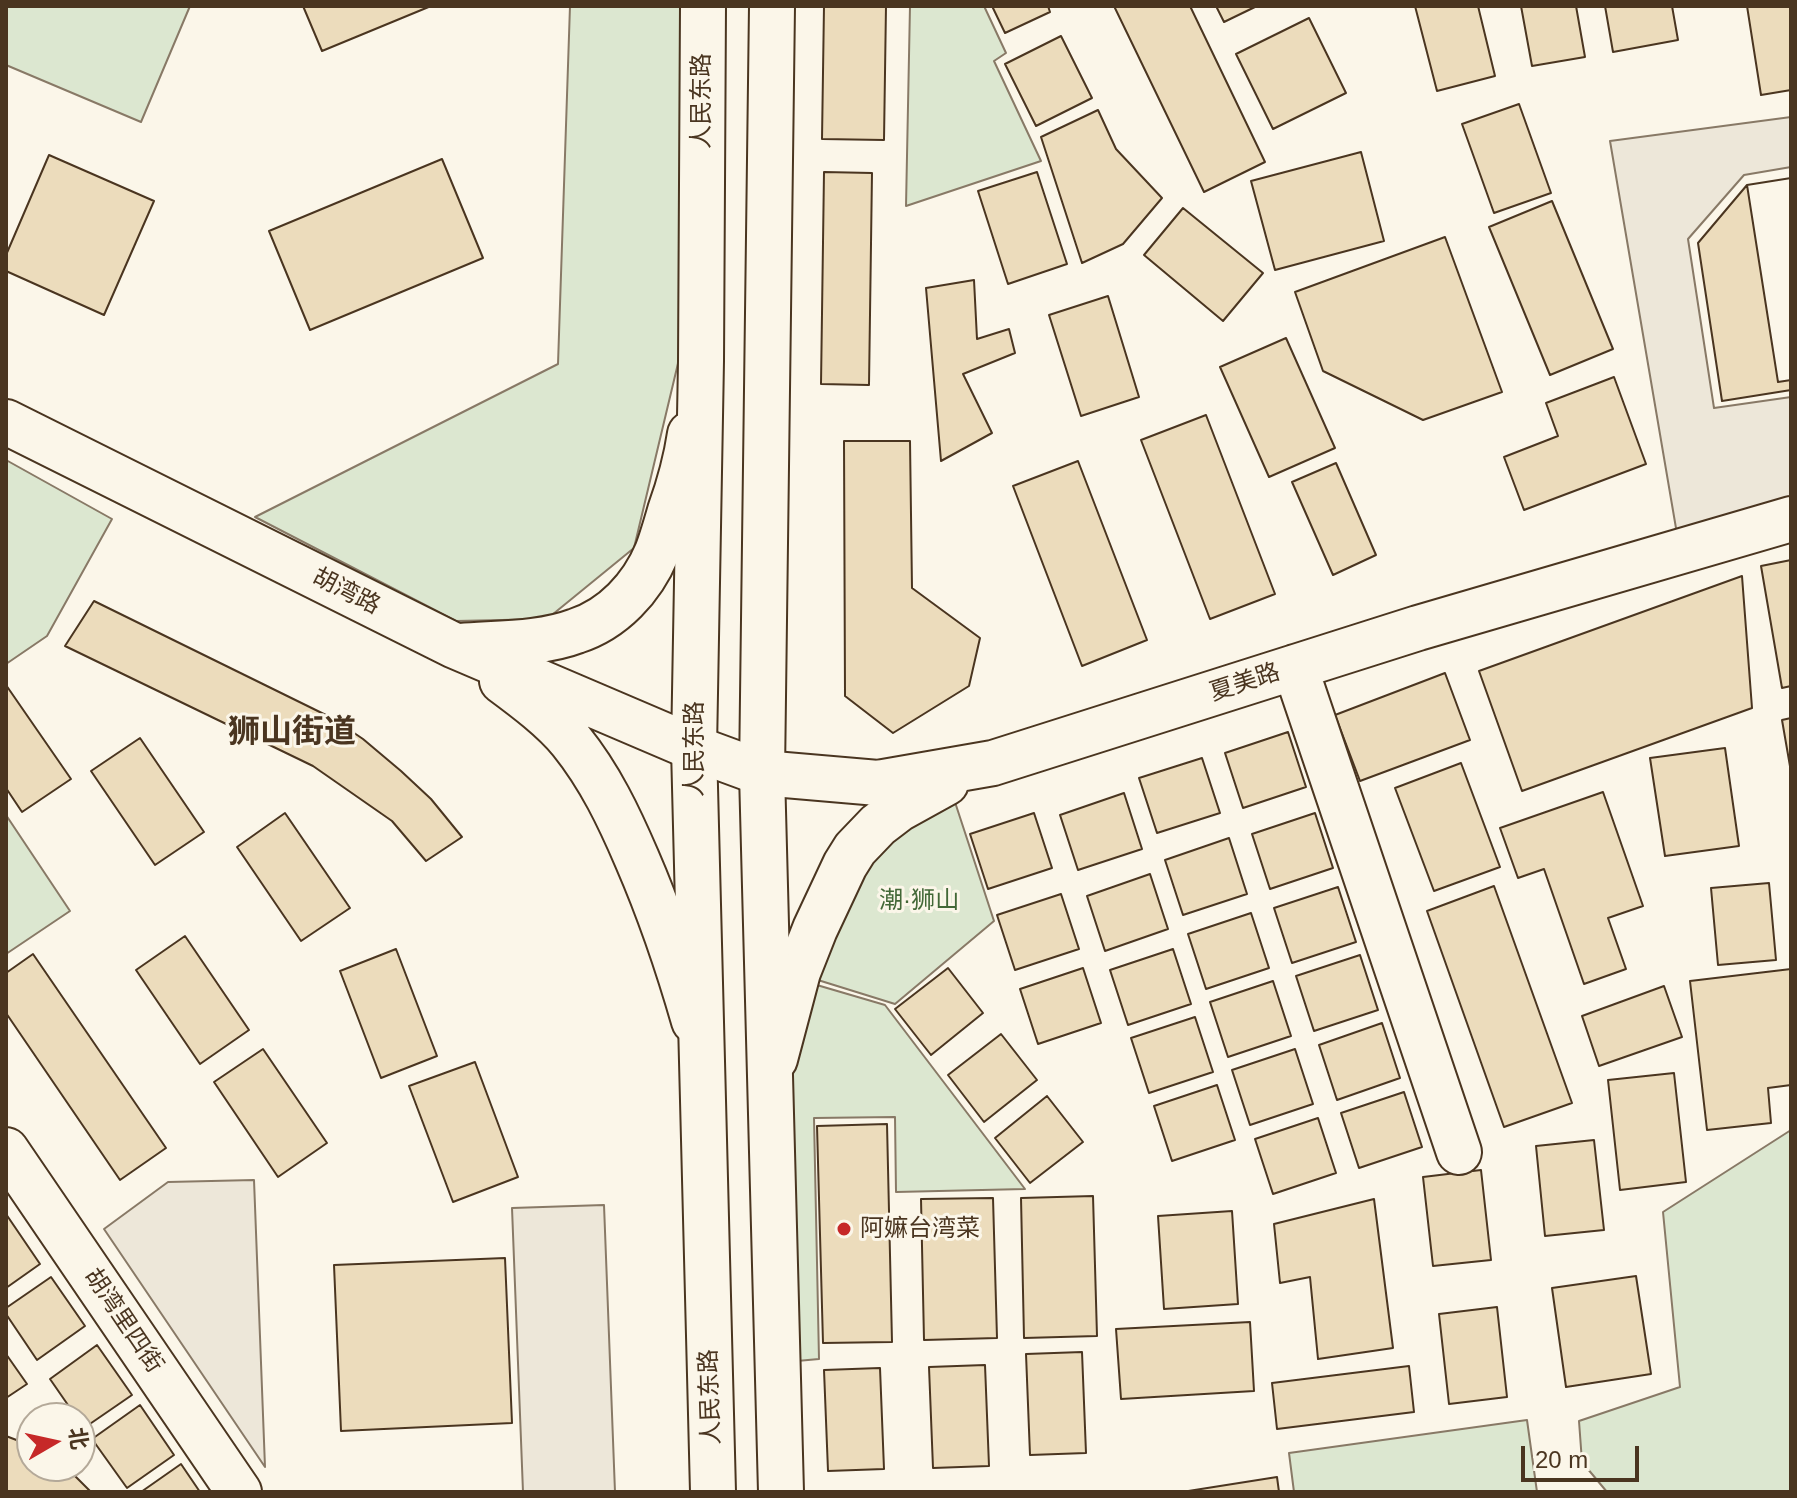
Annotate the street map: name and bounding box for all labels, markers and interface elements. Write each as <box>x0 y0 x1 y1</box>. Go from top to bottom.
street label: 人民东路 <box>688 53 716 149</box>
street label: 胡湾路 <box>307 563 385 621</box>
street label: 夏美路 <box>1206 658 1284 708</box>
street label: 人民东路 <box>681 701 709 797</box>
district label: 狮山街道 <box>228 714 356 752</box>
park label: 潮·狮山 <box>879 887 959 915</box>
place label: 阿嫲台湾菜 <box>860 1215 980 1243</box>
marker: 阿嫲台湾菜 <box>835 1220 853 1238</box>
street label: 胡湾里四街 <box>78 1263 168 1379</box>
street label: 人民东路 <box>695 1349 727 1445</box>
north arrow <box>16 1402 96 1482</box>
text: 北 <box>64 1426 92 1451</box>
scale bar <box>1525 1430 1643 1480</box>
text: 20 m <box>1535 1446 1588 1473</box>

